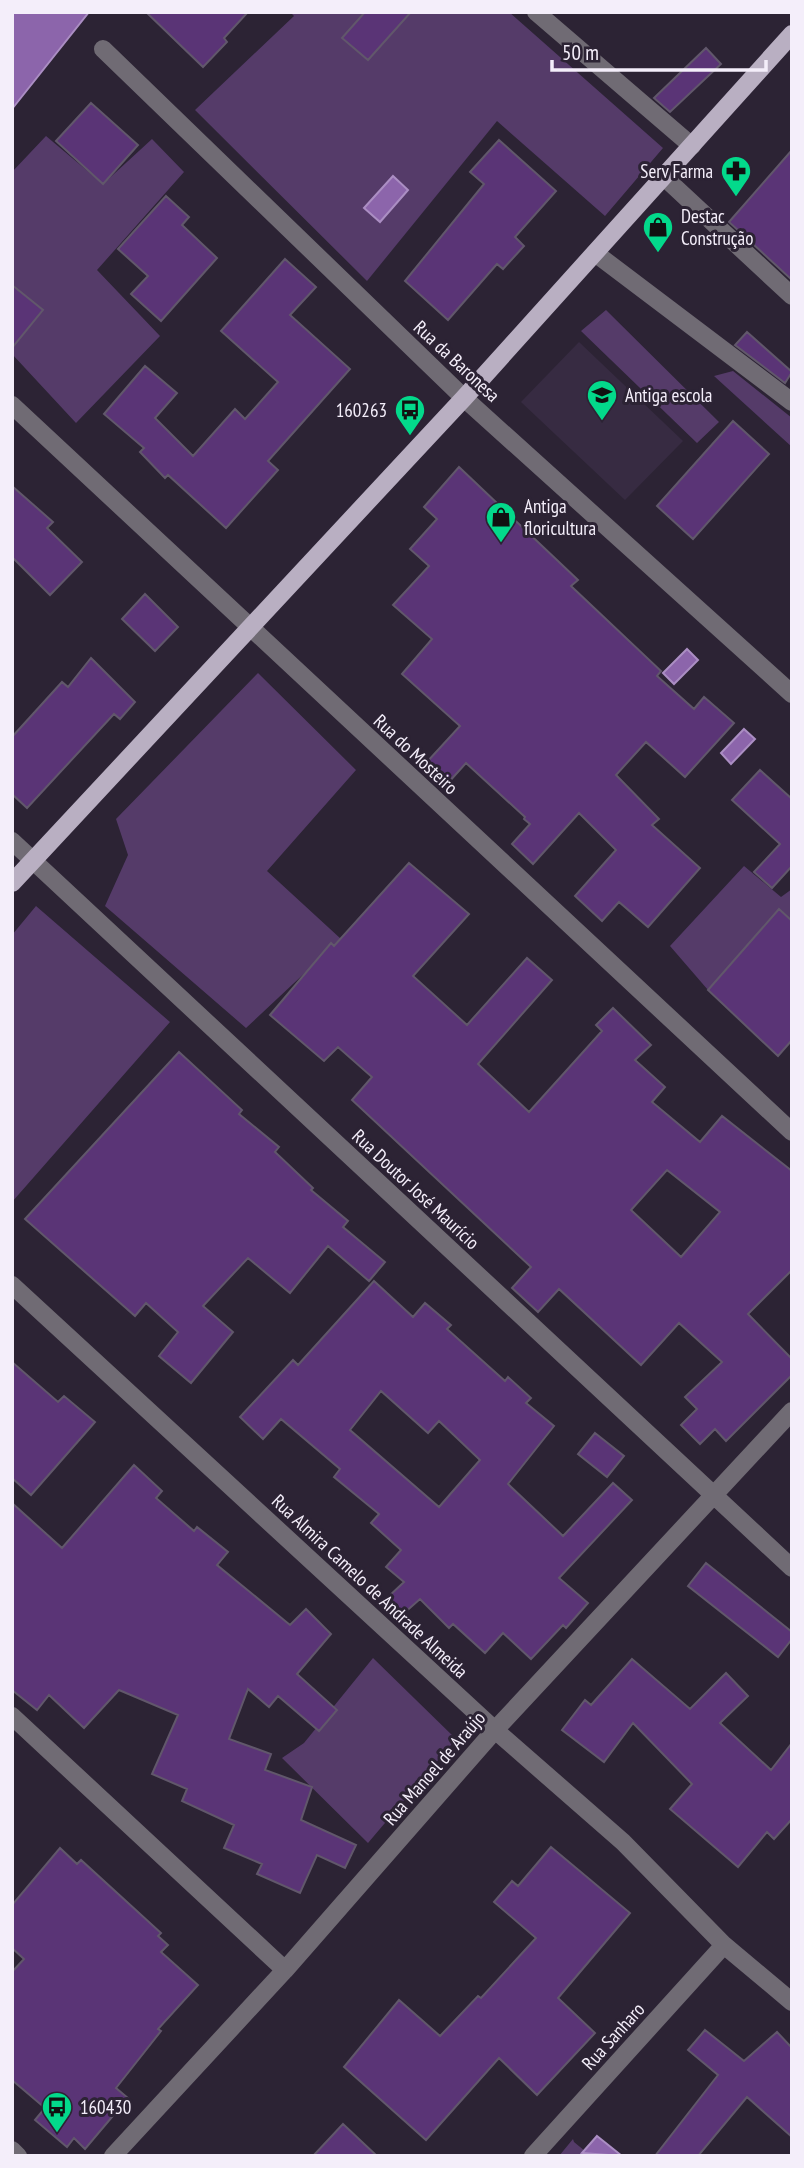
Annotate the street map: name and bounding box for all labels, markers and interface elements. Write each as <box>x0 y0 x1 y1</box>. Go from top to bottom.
scale bar <box>552 28 766 72</box>
text: 50 m <box>562 39 599 66</box>
pharmacy icon: Serv Farma <box>719 154 753 198</box>
place label: Serv Farma <box>640 159 713 183</box>
place label: Destac Construção <box>681 204 753 250</box>
shop icon: Destac Construção <box>641 210 675 254</box>
street label: Rua da Baronesa <box>409 315 505 407</box>
school or university icon: Antiga escola <box>585 378 619 422</box>
place label: Antiga escola <box>625 383 712 407</box>
bus stop icon: 160263 <box>393 393 427 437</box>
place label: 160263 <box>336 398 387 422</box>
place label: Antiga floricultura <box>524 494 596 540</box>
shop icon: Antiga floricultura <box>484 500 518 544</box>
street label: Rua do Mosteiro <box>369 709 463 799</box>
street label: Rua Doutor José Maurício <box>347 1124 485 1254</box>
street label: Rua Almira Camelo de Andrade Almeida <box>267 1489 473 1683</box>
street label: Rua Manoel de Araújo <box>378 1706 490 1830</box>
street label: Rua Sanharo <box>576 1997 650 2075</box>
bus stop icon: 160430 <box>40 2090 74 2134</box>
place label: 160430 <box>80 2095 131 2119</box>

